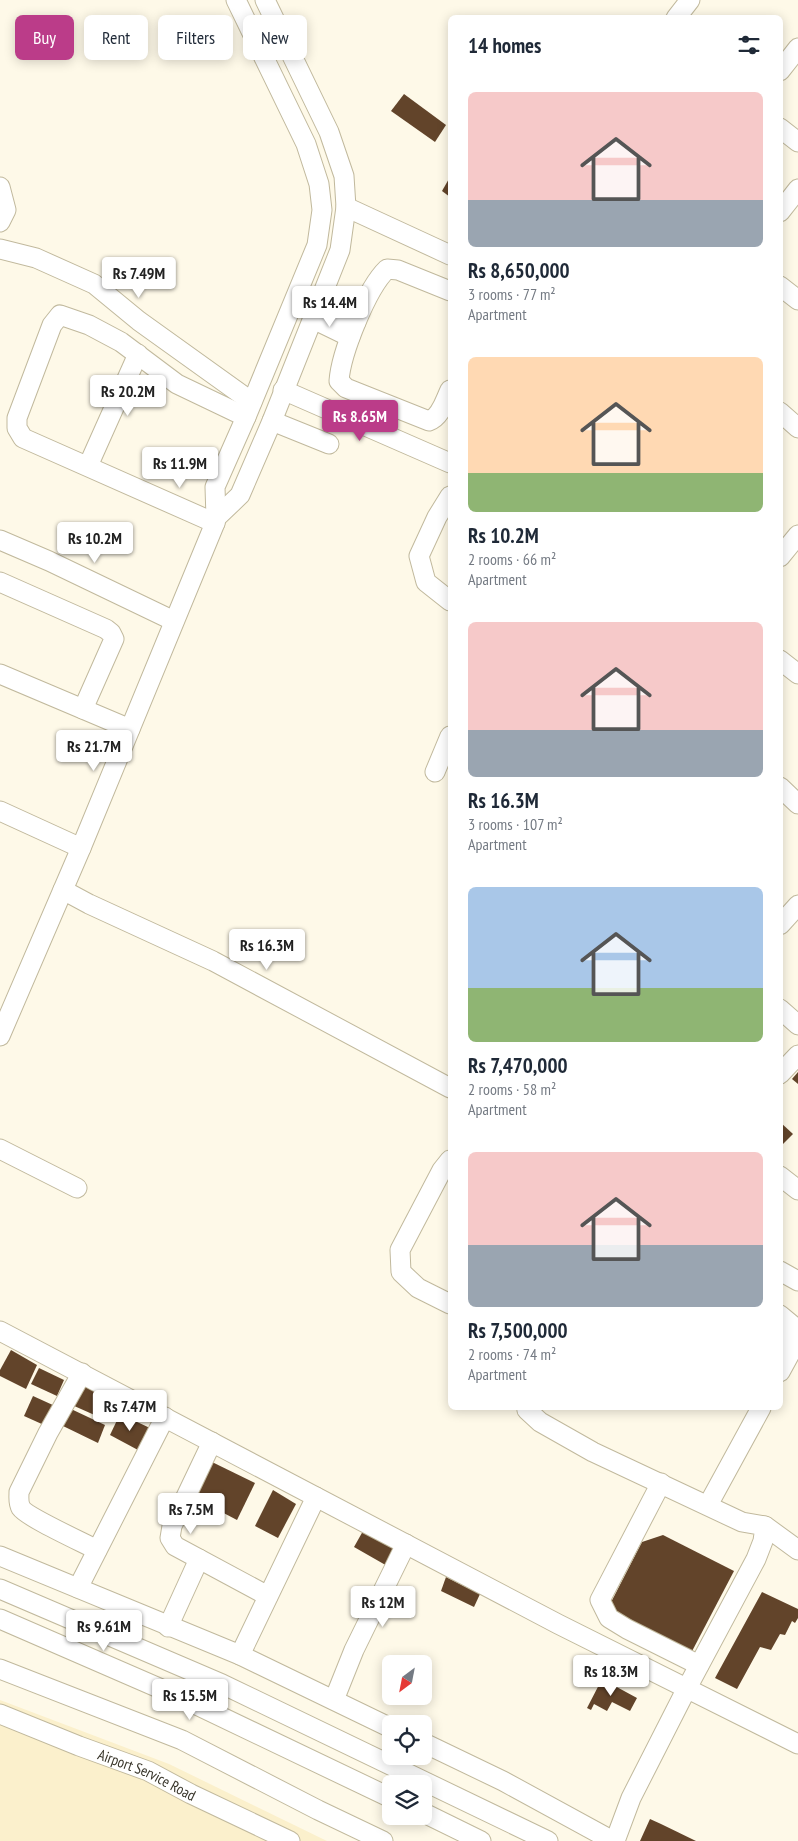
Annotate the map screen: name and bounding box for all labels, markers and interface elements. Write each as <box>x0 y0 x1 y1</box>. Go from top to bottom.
chip: Buy <box>15 15 74 60</box>
chip: Rent <box>84 15 148 60</box>
chip: Filters <box>158 15 233 60</box>
chip: New <box>243 15 307 60</box>
icon: filters <box>735 31 763 59</box>
text: 14 homes <box>468 32 541 59</box>
icon: home <box>571 124 661 214</box>
pin: Rs 7.49M <box>87 256 191 299</box>
text: Rs 8,650,000 <box>468 257 570 284</box>
text: Rs 7.49M <box>113 263 165 283</box>
text: 3 rooms · 77 m² <box>468 284 556 304</box>
pin: Rs 14.4M <box>278 286 382 328</box>
text: Rs 14.4M <box>303 292 357 312</box>
text: Apartment <box>468 304 527 324</box>
pin: Rs 20.2M <box>76 374 180 417</box>
text: Rs 20.2M <box>101 381 155 401</box>
icon: home <box>571 389 661 479</box>
pin: Rs 8.65M <box>308 400 412 442</box>
text: Rs 8.65M <box>333 406 387 426</box>
pin: Rs 11.9M <box>128 446 232 489</box>
text: Rs 11.9M <box>153 453 207 473</box>
pin: Rs 10.2M <box>43 522 147 564</box>
text: Rs 10.2M <box>468 522 539 549</box>
text: Rs 10.2M <box>68 528 122 548</box>
text: 2 rooms · 66 m² <box>468 549 556 569</box>
text: Apartment <box>468 569 527 589</box>
icon: home <box>571 654 661 744</box>
pin: Rs 21.7M <box>42 730 146 772</box>
text: Rs 21.7M <box>67 736 121 756</box>
text: Rs 16.3M <box>468 787 539 814</box>
text: 3 rooms · 107 m² <box>468 814 563 834</box>
text: Apartment <box>468 834 527 854</box>
icon: home <box>571 919 661 1009</box>
pin: Rs 16.3M <box>215 928 319 971</box>
text: Rs 16.3M <box>240 935 294 955</box>
text: Rs 7,470,000 <box>468 1052 567 1079</box>
text: 2 rooms · 58 m² <box>468 1079 556 1099</box>
text: Apartment <box>468 1099 527 1119</box>
icon: home <box>571 1184 661 1274</box>
text: Rs 7,500,000 <box>468 1317 567 1344</box>
text: 2 rooms · 74 m² <box>468 1344 556 1364</box>
text: Apartment <box>468 1364 527 1384</box>
pin: Rs 7.47M <box>78 1390 182 1432</box>
text: Rs 7.47M <box>104 1396 156 1416</box>
pin: Rs 7.5M <box>145 1492 237 1535</box>
text: Rs 7.5M <box>169 1499 213 1519</box>
pin: Rs 12M <box>342 1586 424 1628</box>
text: Rs 12M <box>362 1592 404 1612</box>
pin: Rs 9.61M <box>52 1610 156 1652</box>
text: Rs 9.61M <box>77 1616 131 1636</box>
pin: Rs 18.3M <box>559 1654 663 1697</box>
north arrow <box>382 1655 432 1705</box>
map controls <box>382 1655 432 1825</box>
text: Rs 18.3M <box>584 1661 638 1681</box>
pin: Rs 15.5M <box>138 1678 242 1721</box>
text: Rs 15.5M <box>163 1685 217 1705</box>
button: locate <box>382 1715 432 1765</box>
street label: Airport Service Road <box>96 1744 199 1804</box>
button: layers <box>382 1775 432 1825</box>

